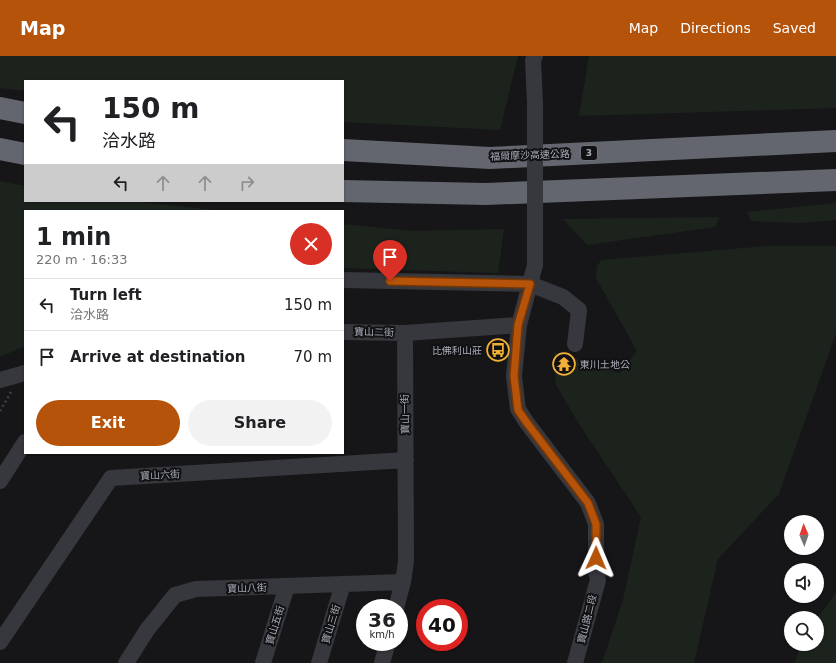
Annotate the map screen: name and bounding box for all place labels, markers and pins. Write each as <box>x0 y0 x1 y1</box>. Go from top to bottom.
pin <box>373 240 407 281</box>
bus stop icon: 比佛利山莊 <box>485 337 511 363</box>
place label: 比佛利山莊 <box>432 345 482 356</box>
temple icon: 東川土地公 <box>551 351 577 377</box>
place label: 東川土地公 <box>580 359 630 370</box>

